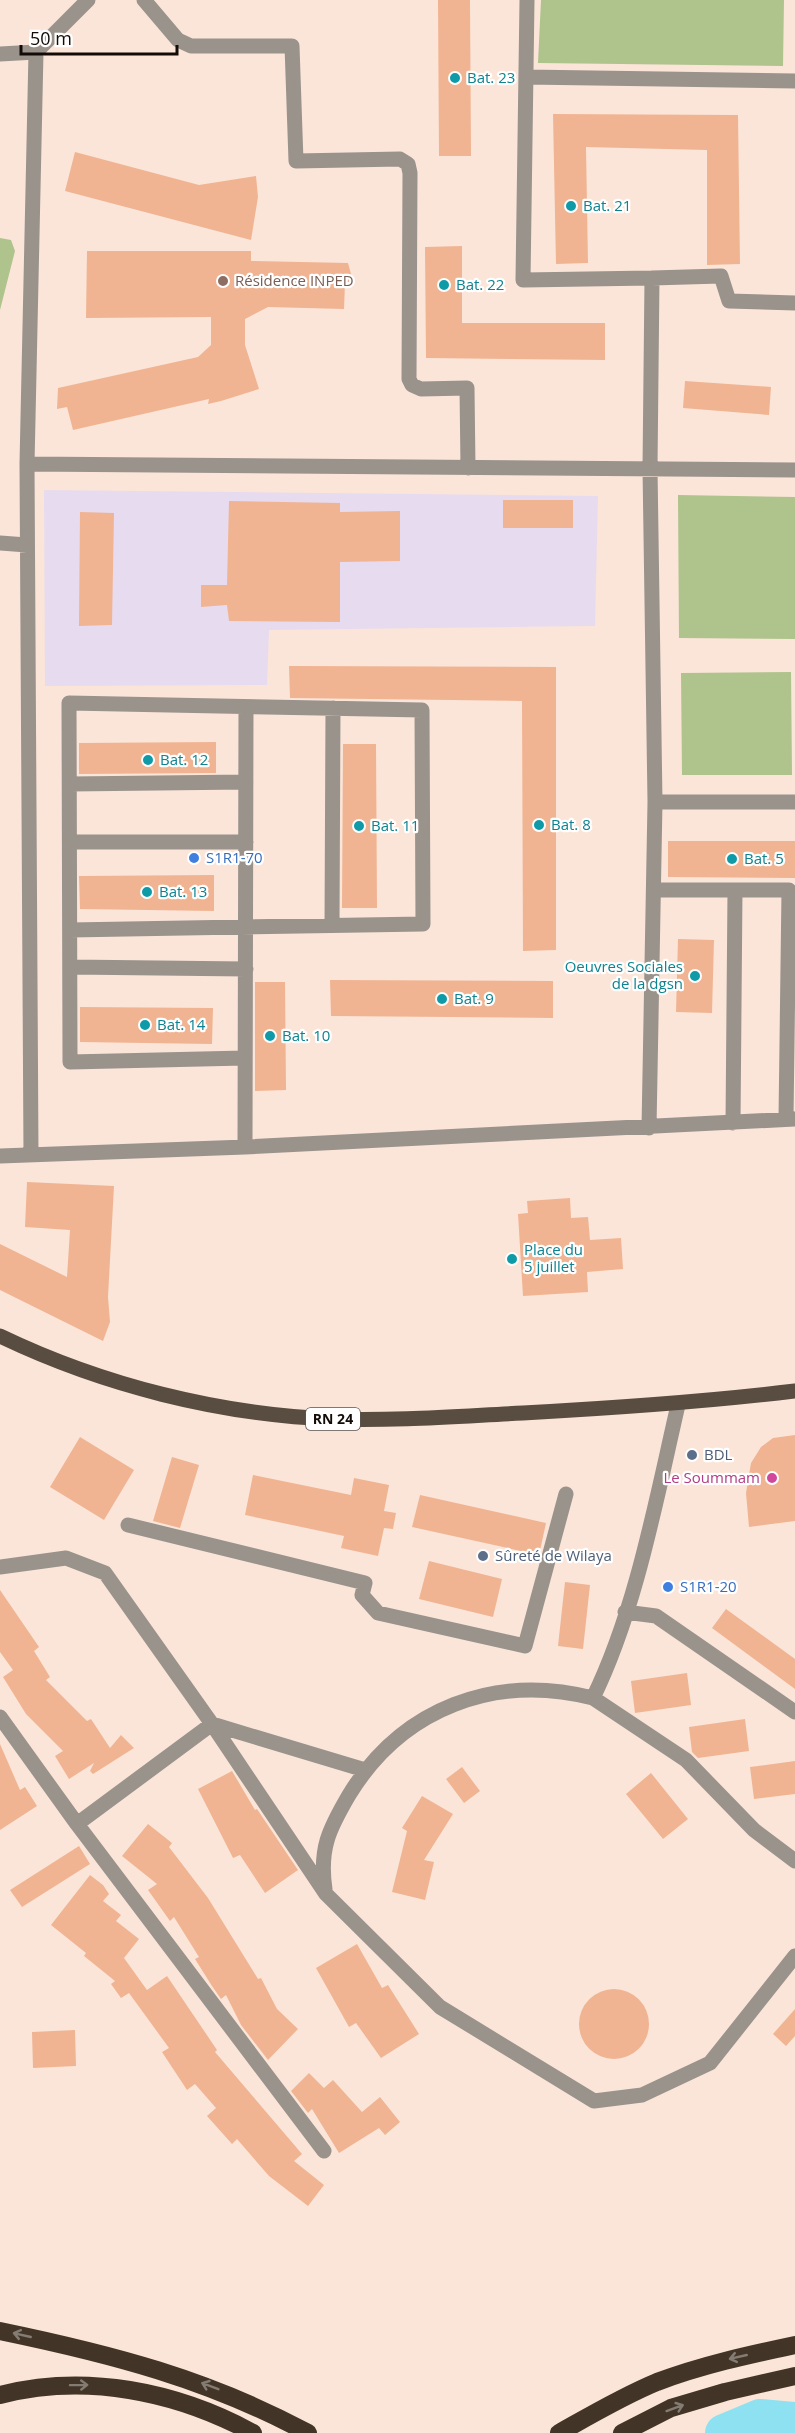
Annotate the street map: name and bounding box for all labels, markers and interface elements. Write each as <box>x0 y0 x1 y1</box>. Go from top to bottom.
scale bar <box>21 18 177 56</box>
text: 50 m <box>30 26 72 50</box>
place label: Bat. 23 <box>467 67 515 87</box>
marker: Bat. 23 <box>448 71 462 85</box>
place label: Bat. 21 <box>583 195 631 215</box>
marker: Bat. 21 <box>564 199 578 213</box>
place label: Résidence INPED <box>235 270 354 290</box>
marker: Résidence INPED <box>216 274 230 288</box>
place label: Bat. 22 <box>456 274 504 294</box>
marker: Bat. 22 <box>437 278 451 292</box>
place label: Bat. 12 <box>160 749 208 769</box>
marker: Bat. 12 <box>141 753 155 767</box>
place label: Bat. 8 <box>551 814 591 834</box>
place label: Bat. 11 <box>371 815 419 835</box>
marker: Bat. 8 <box>532 818 546 832</box>
marker: Bat. 11 <box>352 819 366 833</box>
place label: S1R1-70 <box>206 847 263 867</box>
place label: Bat. 5 <box>744 848 784 868</box>
marker: S1R1-70 <box>187 851 201 865</box>
marker: Bat. 5 <box>725 852 739 866</box>
place label: Bat. 13 <box>159 881 207 901</box>
marker: Bat. 13 <box>140 885 154 899</box>
place label: Oeuvres Sociales de la dgsn <box>565 956 683 993</box>
marker: Oeuvres Sociales de la dgsn <box>688 969 702 983</box>
place label: Bat. 9 <box>454 988 494 1008</box>
marker: Bat. 9 <box>435 992 449 1006</box>
place label: Bat. 14 <box>157 1014 206 1034</box>
marker: Bat. 14 <box>138 1018 152 1032</box>
place label: Bat. 10 <box>282 1025 330 1045</box>
marker: Bat. 10 <box>263 1029 277 1043</box>
place label: Place du 5 juillet <box>524 1239 583 1276</box>
marker: Place du 5 juillet <box>505 1252 519 1266</box>
road number: RN 24 <box>306 1408 360 1430</box>
place label: BDL <box>704 1444 733 1464</box>
marker: BDL <box>685 1448 699 1462</box>
place label: Le Soummam <box>663 1467 760 1487</box>
marker: Le Soummam <box>765 1471 779 1485</box>
place label: Sûreté de Wilaya <box>495 1545 612 1565</box>
marker: Sûreté de Wilaya <box>476 1549 490 1563</box>
place label: S1R1-20 <box>680 1576 737 1596</box>
marker: S1R1-20 <box>661 1580 675 1594</box>
one-way arrow <box>12 2329 31 2341</box>
one-way arrow <box>729 2352 748 2364</box>
one-way arrow <box>68 2380 88 2391</box>
one-way arrow <box>201 2380 219 2391</box>
one-way arrow <box>665 2401 684 2412</box>

